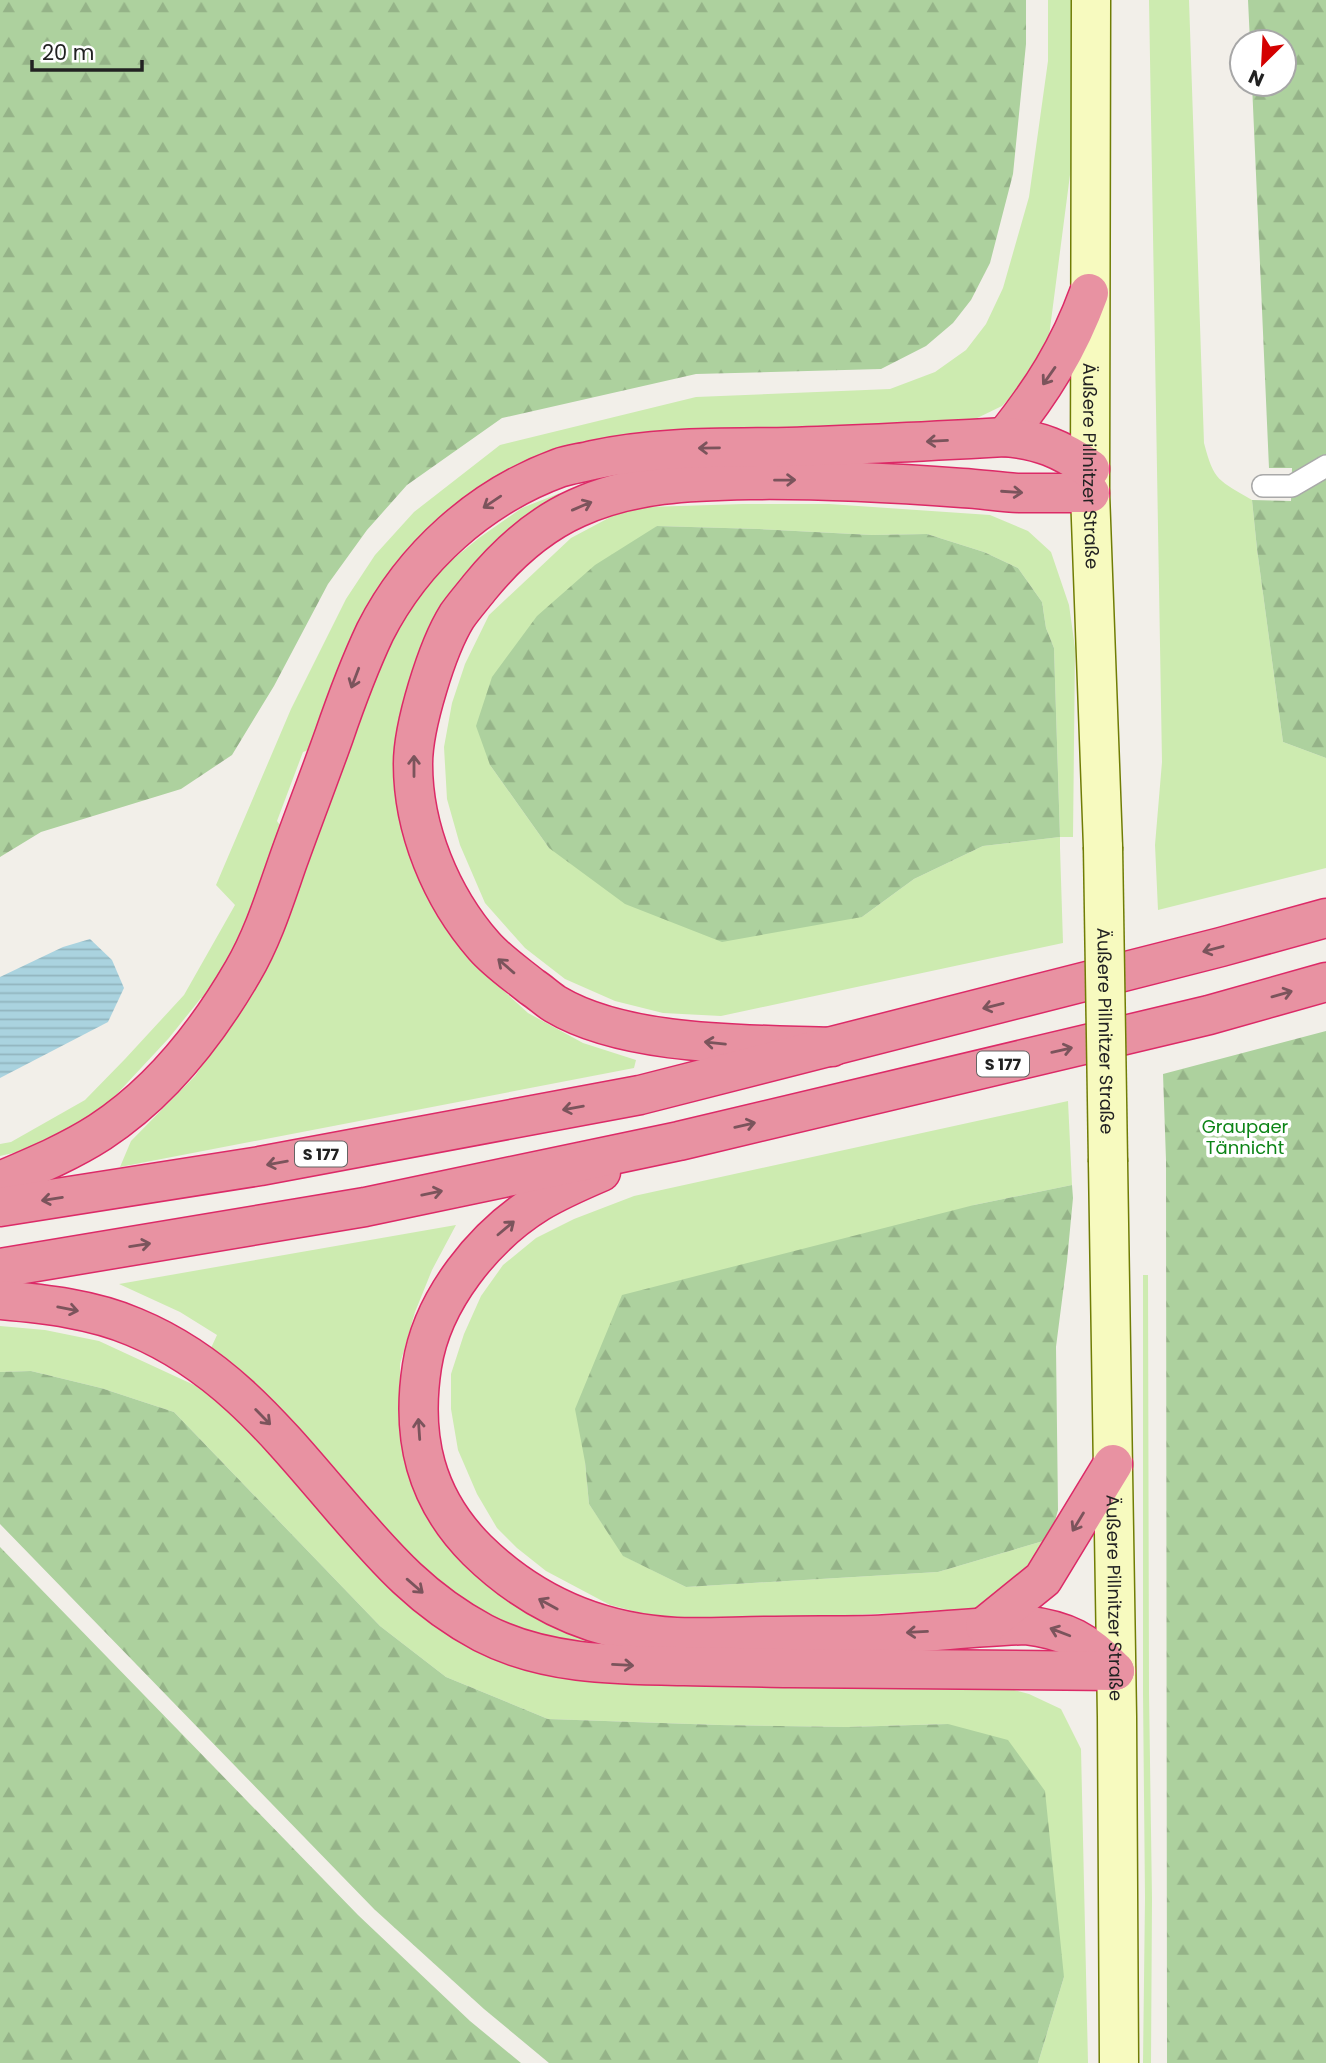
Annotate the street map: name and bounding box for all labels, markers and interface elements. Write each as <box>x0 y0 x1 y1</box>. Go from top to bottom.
scale bar <box>32 28 142 72</box>
north arrow <box>1228 28 1298 98</box>
text: 20 m <box>42 38 95 67</box>
text: N <box>1244 63 1268 93</box>
street label: Äußere Pillnitzer Straße <box>1077 363 1105 570</box>
one-way arrow <box>1042 366 1056 385</box>
one-way arrow <box>925 434 948 447</box>
one-way arrow <box>698 441 721 455</box>
one-way arrow <box>773 473 796 486</box>
one-way arrow <box>1000 486 1023 499</box>
one-way arrow <box>483 495 502 509</box>
one-way arrow <box>570 499 592 512</box>
one-way arrow <box>347 667 360 689</box>
one-way arrow <box>407 755 421 778</box>
street label: Äußere Pillnitzer Straße <box>1092 928 1120 1134</box>
one-way arrow <box>1202 943 1225 956</box>
one-way arrow <box>498 958 516 974</box>
one-way arrow <box>1271 987 1293 1000</box>
one-way arrow <box>982 1000 1005 1013</box>
one-way arrow <box>704 1036 727 1049</box>
one-way arrow <box>1050 1043 1073 1056</box>
road number: S 177 <box>977 1052 1029 1076</box>
one-way arrow <box>562 1102 585 1115</box>
park label: Graupaer Tännicht <box>1202 1114 1289 1160</box>
one-way arrow <box>733 1118 756 1131</box>
road number: S 177 <box>295 1142 347 1166</box>
one-way arrow <box>266 1156 289 1170</box>
one-way arrow <box>420 1185 443 1199</box>
one-way arrow <box>41 1193 64 1206</box>
one-way arrow <box>496 1221 514 1236</box>
one-way arrow <box>128 1238 151 1251</box>
one-way arrow <box>56 1303 79 1316</box>
one-way arrow <box>255 1408 272 1425</box>
one-way arrow <box>412 1418 425 1440</box>
street label: Äußere Pillnitzer Straße <box>1101 1495 1129 1701</box>
one-way arrow <box>1070 1512 1084 1532</box>
one-way arrow <box>406 1578 424 1594</box>
one-way arrow <box>539 1597 559 1611</box>
one-way arrow <box>1049 1625 1071 1638</box>
one-way arrow <box>906 1626 929 1639</box>
one-way arrow <box>611 1658 634 1671</box>

